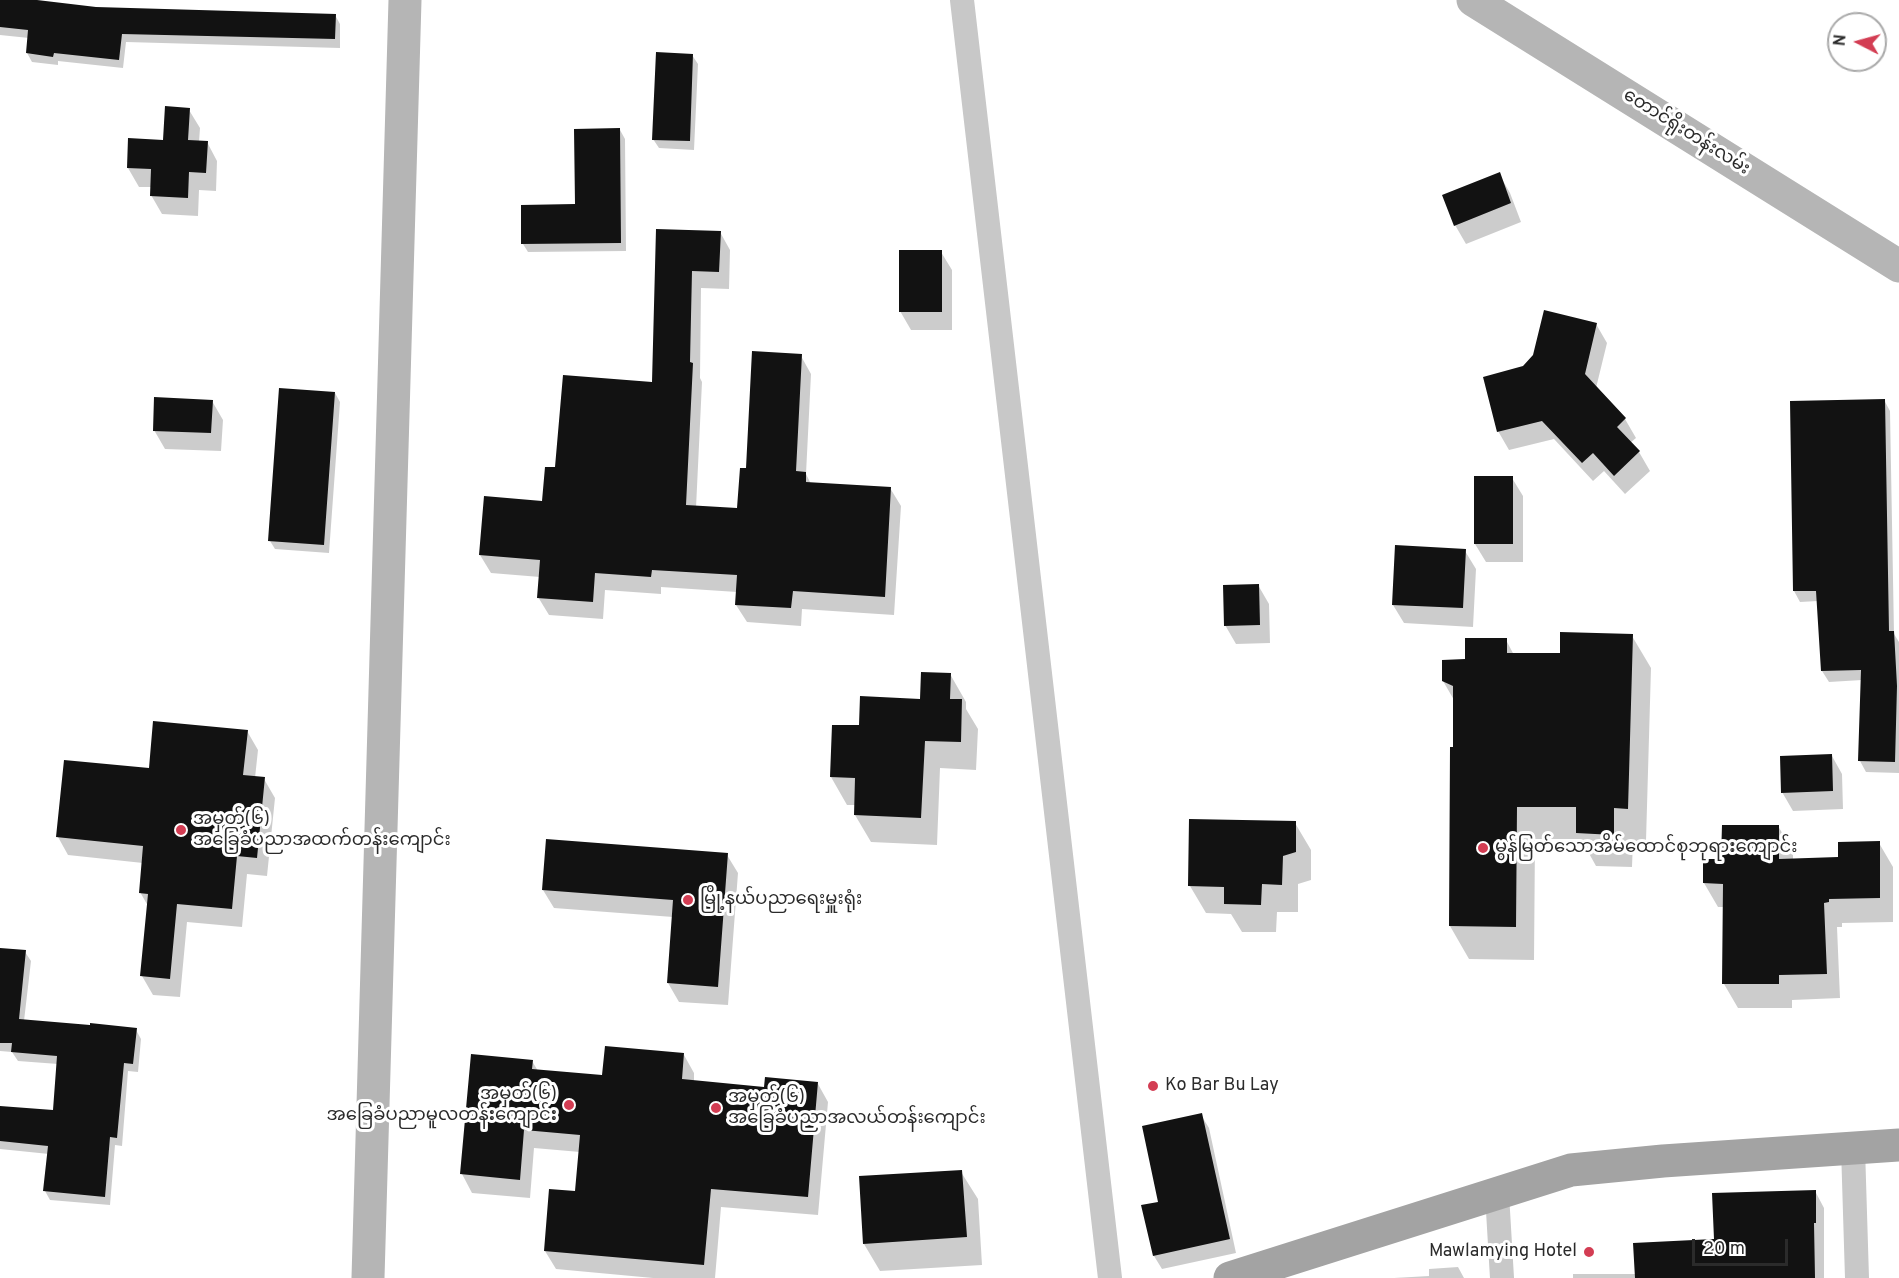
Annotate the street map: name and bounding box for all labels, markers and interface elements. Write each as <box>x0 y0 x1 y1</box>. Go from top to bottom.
north arrow <box>1827 12 1887 72</box>
text: N <box>1831 34 1852 47</box>
street label: တောင်ရိုးတန်းလမ်း <box>1619 85 1753 181</box>
place label: အမှတ်(၆) အခြေခံပညာအထက်တန်းကျောင်း <box>193 809 451 852</box>
marker: အမှတ်(၆) အခြေခံပညာအထက်တန်းကျောင်း <box>174 823 188 837</box>
place label: မွန်မြတ်သောအိမ်ထောင်စုဘုရားကျောင်း <box>1495 837 1797 859</box>
marker: မွန်မြတ်သောအိမ်ထောင်စုဘုရားကျောင်း <box>1476 841 1490 855</box>
place label: မြို့နယ်ပညာရေးမှူးရုံး <box>700 889 862 911</box>
marker: မြို့နယ်ပညာရေးမှူးရုံး <box>681 893 695 907</box>
place label: Ko Bar Bu Lay <box>1165 1075 1279 1097</box>
marker: Ko Bar Bu Lay <box>1146 1079 1160 1093</box>
place label: အမှတ်(၆) အခြေခံပညာမူလတန်းကျောင်း <box>327 1084 557 1126</box>
place label: အမှတ်(၆) အခြေခံပညာအလယ်တန်းကျောင်း <box>728 1087 986 1130</box>
marker: အမှတ်(၆) အခြေခံပညာမူလတန်းကျောင်း <box>562 1098 576 1112</box>
marker: အမှတ်(၆) အခြေခံပညာအလယ်တန်းကျောင်း <box>709 1101 723 1115</box>
scale bar <box>1695 1227 1791 1265</box>
text: 20 m <box>1703 1238 1745 1261</box>
place label: Mawlamying Hotel <box>1429 1241 1577 1263</box>
marker: Mawlamying Hotel <box>1582 1245 1596 1259</box>

